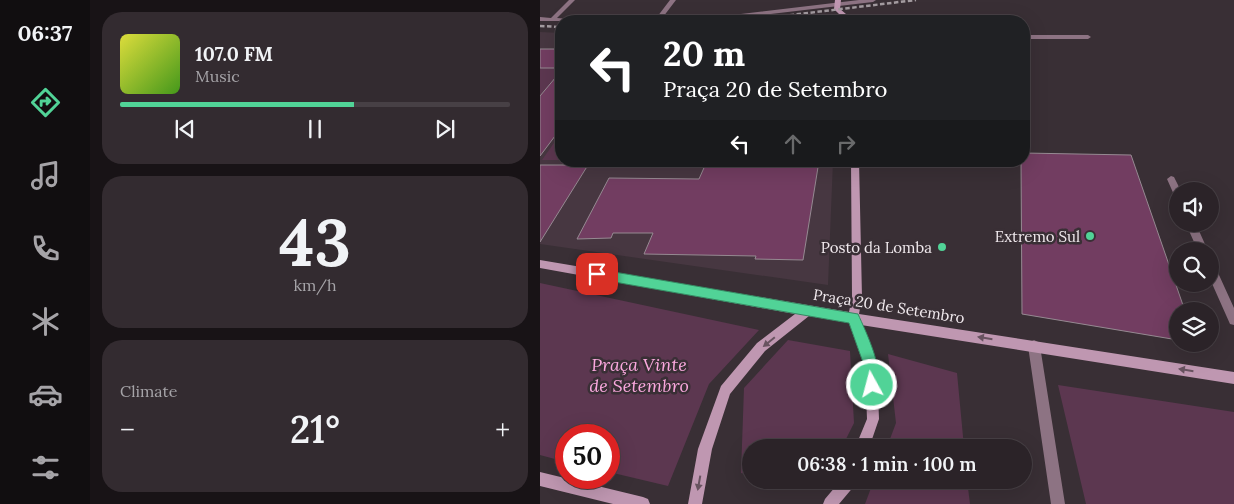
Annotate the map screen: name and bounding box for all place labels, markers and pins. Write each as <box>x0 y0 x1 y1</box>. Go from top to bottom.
place label: Extremo Sul <box>995 227 1080 246</box>
marker: Extremo Sul <box>1084 230 1096 242</box>
place label: Posto da Lomba <box>821 238 932 257</box>
marker: Posto da Lomba <box>936 241 948 253</box>
pin <box>576 253 618 295</box>

